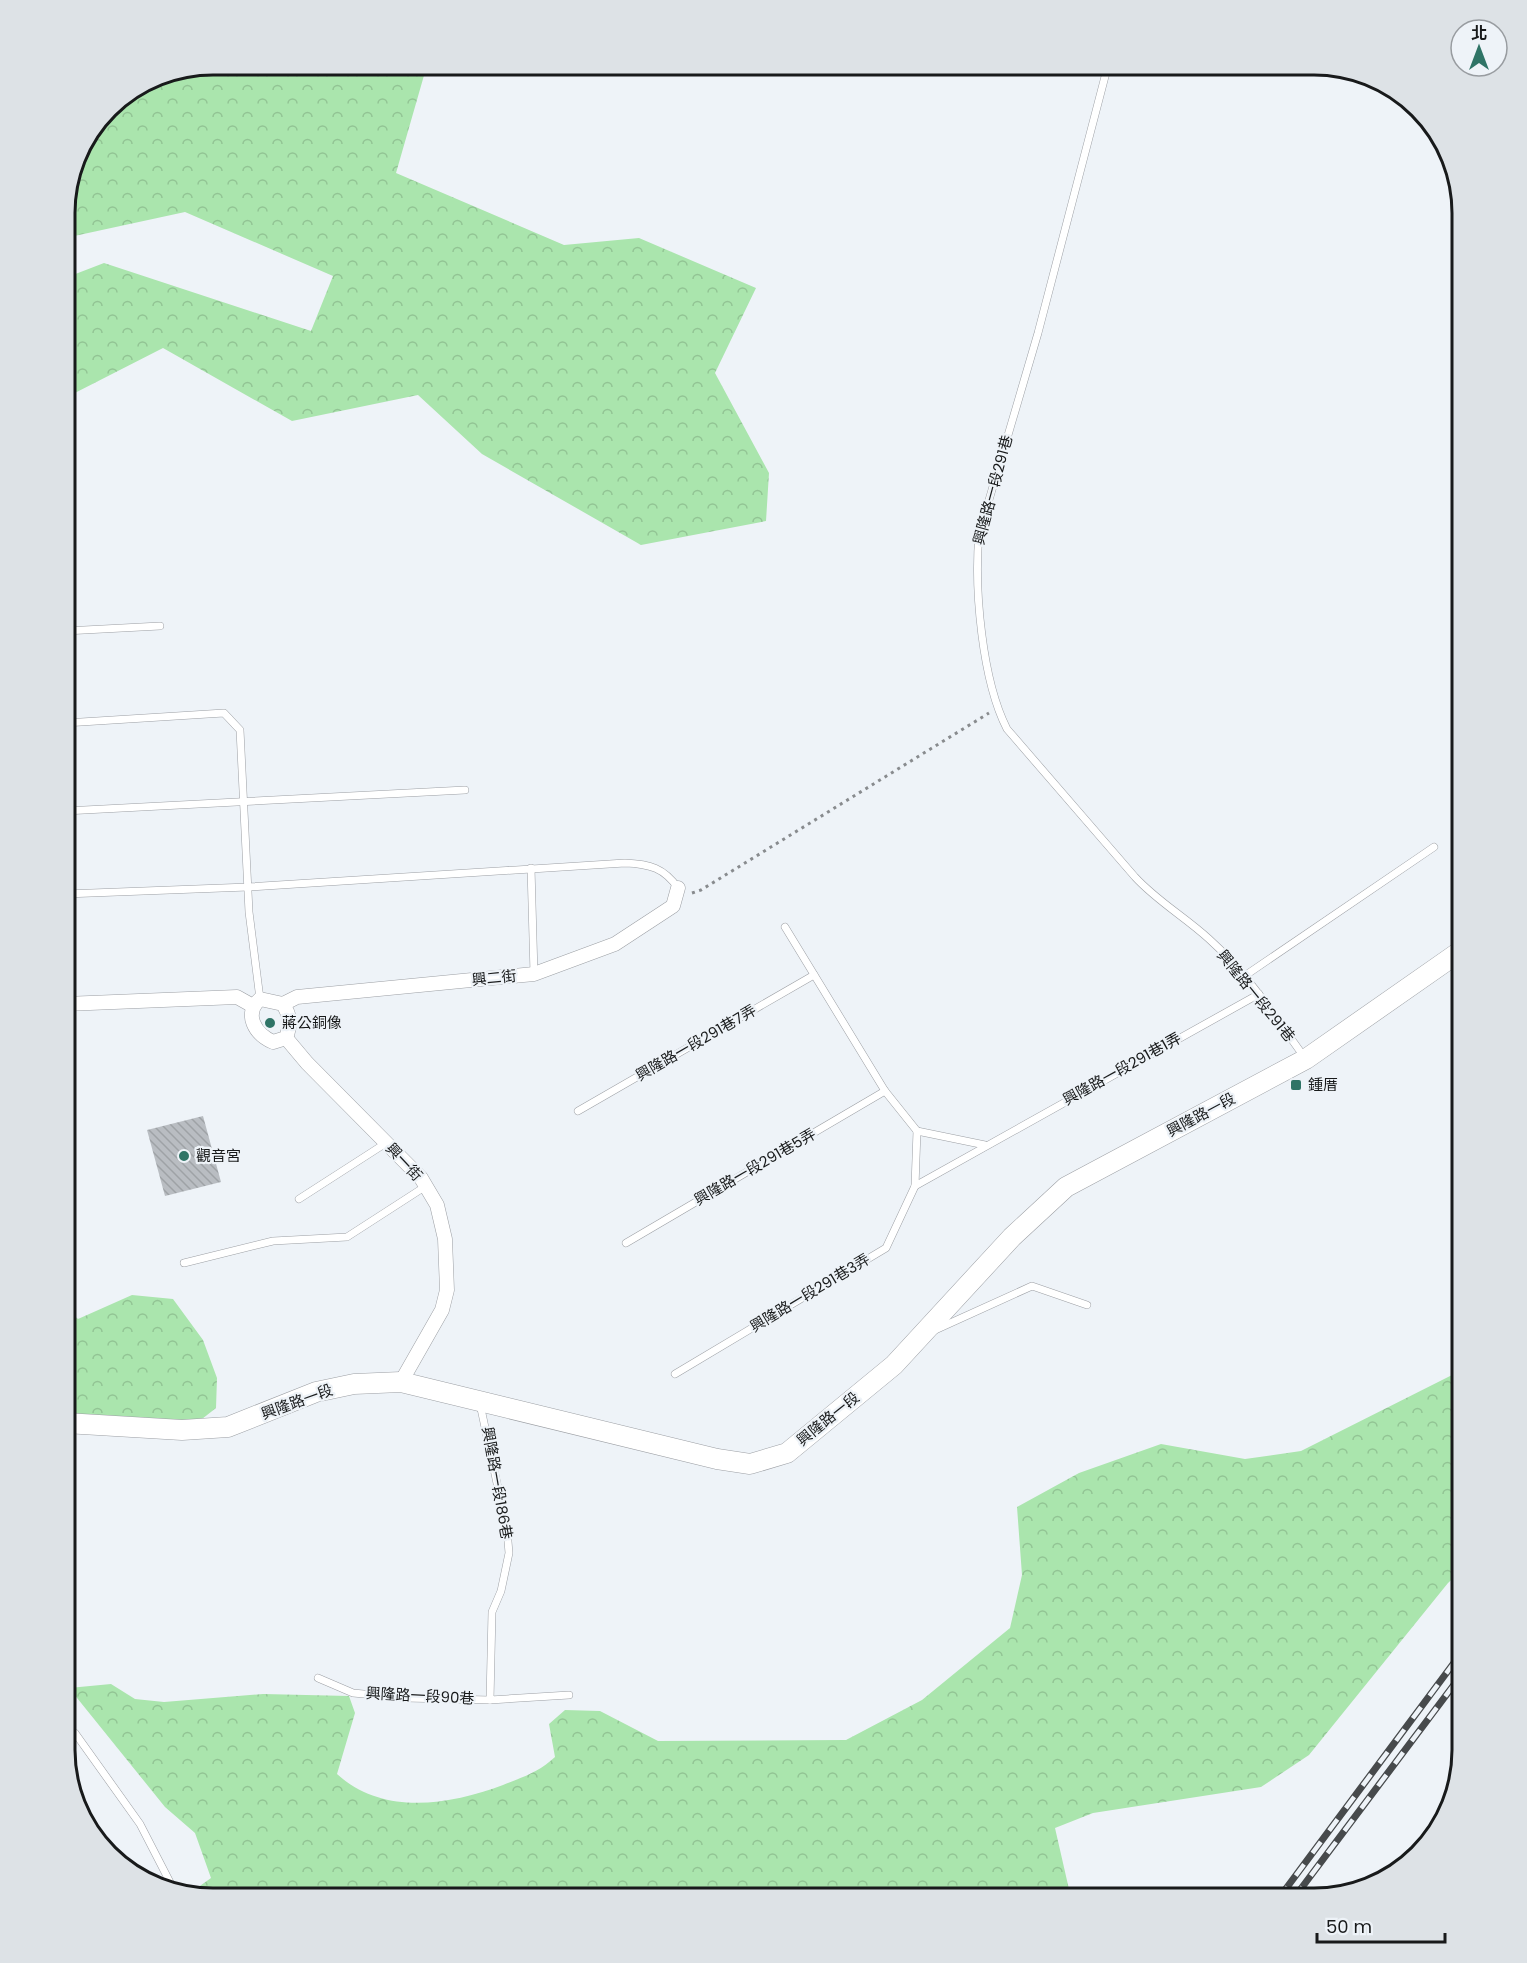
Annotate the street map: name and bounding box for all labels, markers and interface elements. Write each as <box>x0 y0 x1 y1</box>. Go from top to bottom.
north arrow <box>1449 18 1509 78</box>
text: 北 <box>1471 22 1487 45</box>
street label: 興隆路一段291巷 <box>968 433 1017 547</box>
street label: 興隆路一段291巷 <box>1213 945 1300 1046</box>
street label: 興二街 <box>470 965 517 990</box>
street label: 興隆路一段291巷7弄 <box>632 999 760 1086</box>
place label: 蔣公銅像 <box>282 1012 342 1033</box>
marker: 蔣公銅像 <box>263 1016 277 1030</box>
street label: 興隆路一段291巷1弄 <box>1059 1027 1185 1110</box>
place label: 鍾厝 <box>1308 1074 1338 1095</box>
marker: 鍾厝 <box>1289 1078 1303 1092</box>
street label: 興隆路一段 <box>1163 1088 1239 1141</box>
street label: 興隆路一段291巷5弄 <box>690 1123 819 1210</box>
street label: 興一街 <box>381 1138 427 1185</box>
place label: 觀音宮 <box>196 1145 241 1166</box>
marker: 觀音宮 <box>177 1149 191 1163</box>
street label: 興隆路一段291巷3弄 <box>746 1248 874 1337</box>
street label: 興隆路一段 <box>258 1379 336 1424</box>
street label: 興隆路一段 <box>792 1387 863 1450</box>
street label: 興隆路一段186巷 <box>477 1425 518 1541</box>
street label: 興隆路一段90巷 <box>365 1682 475 1709</box>
scale bar <box>1317 1906 1444 1944</box>
text: 50 m <box>1326 1914 1372 1939</box>

